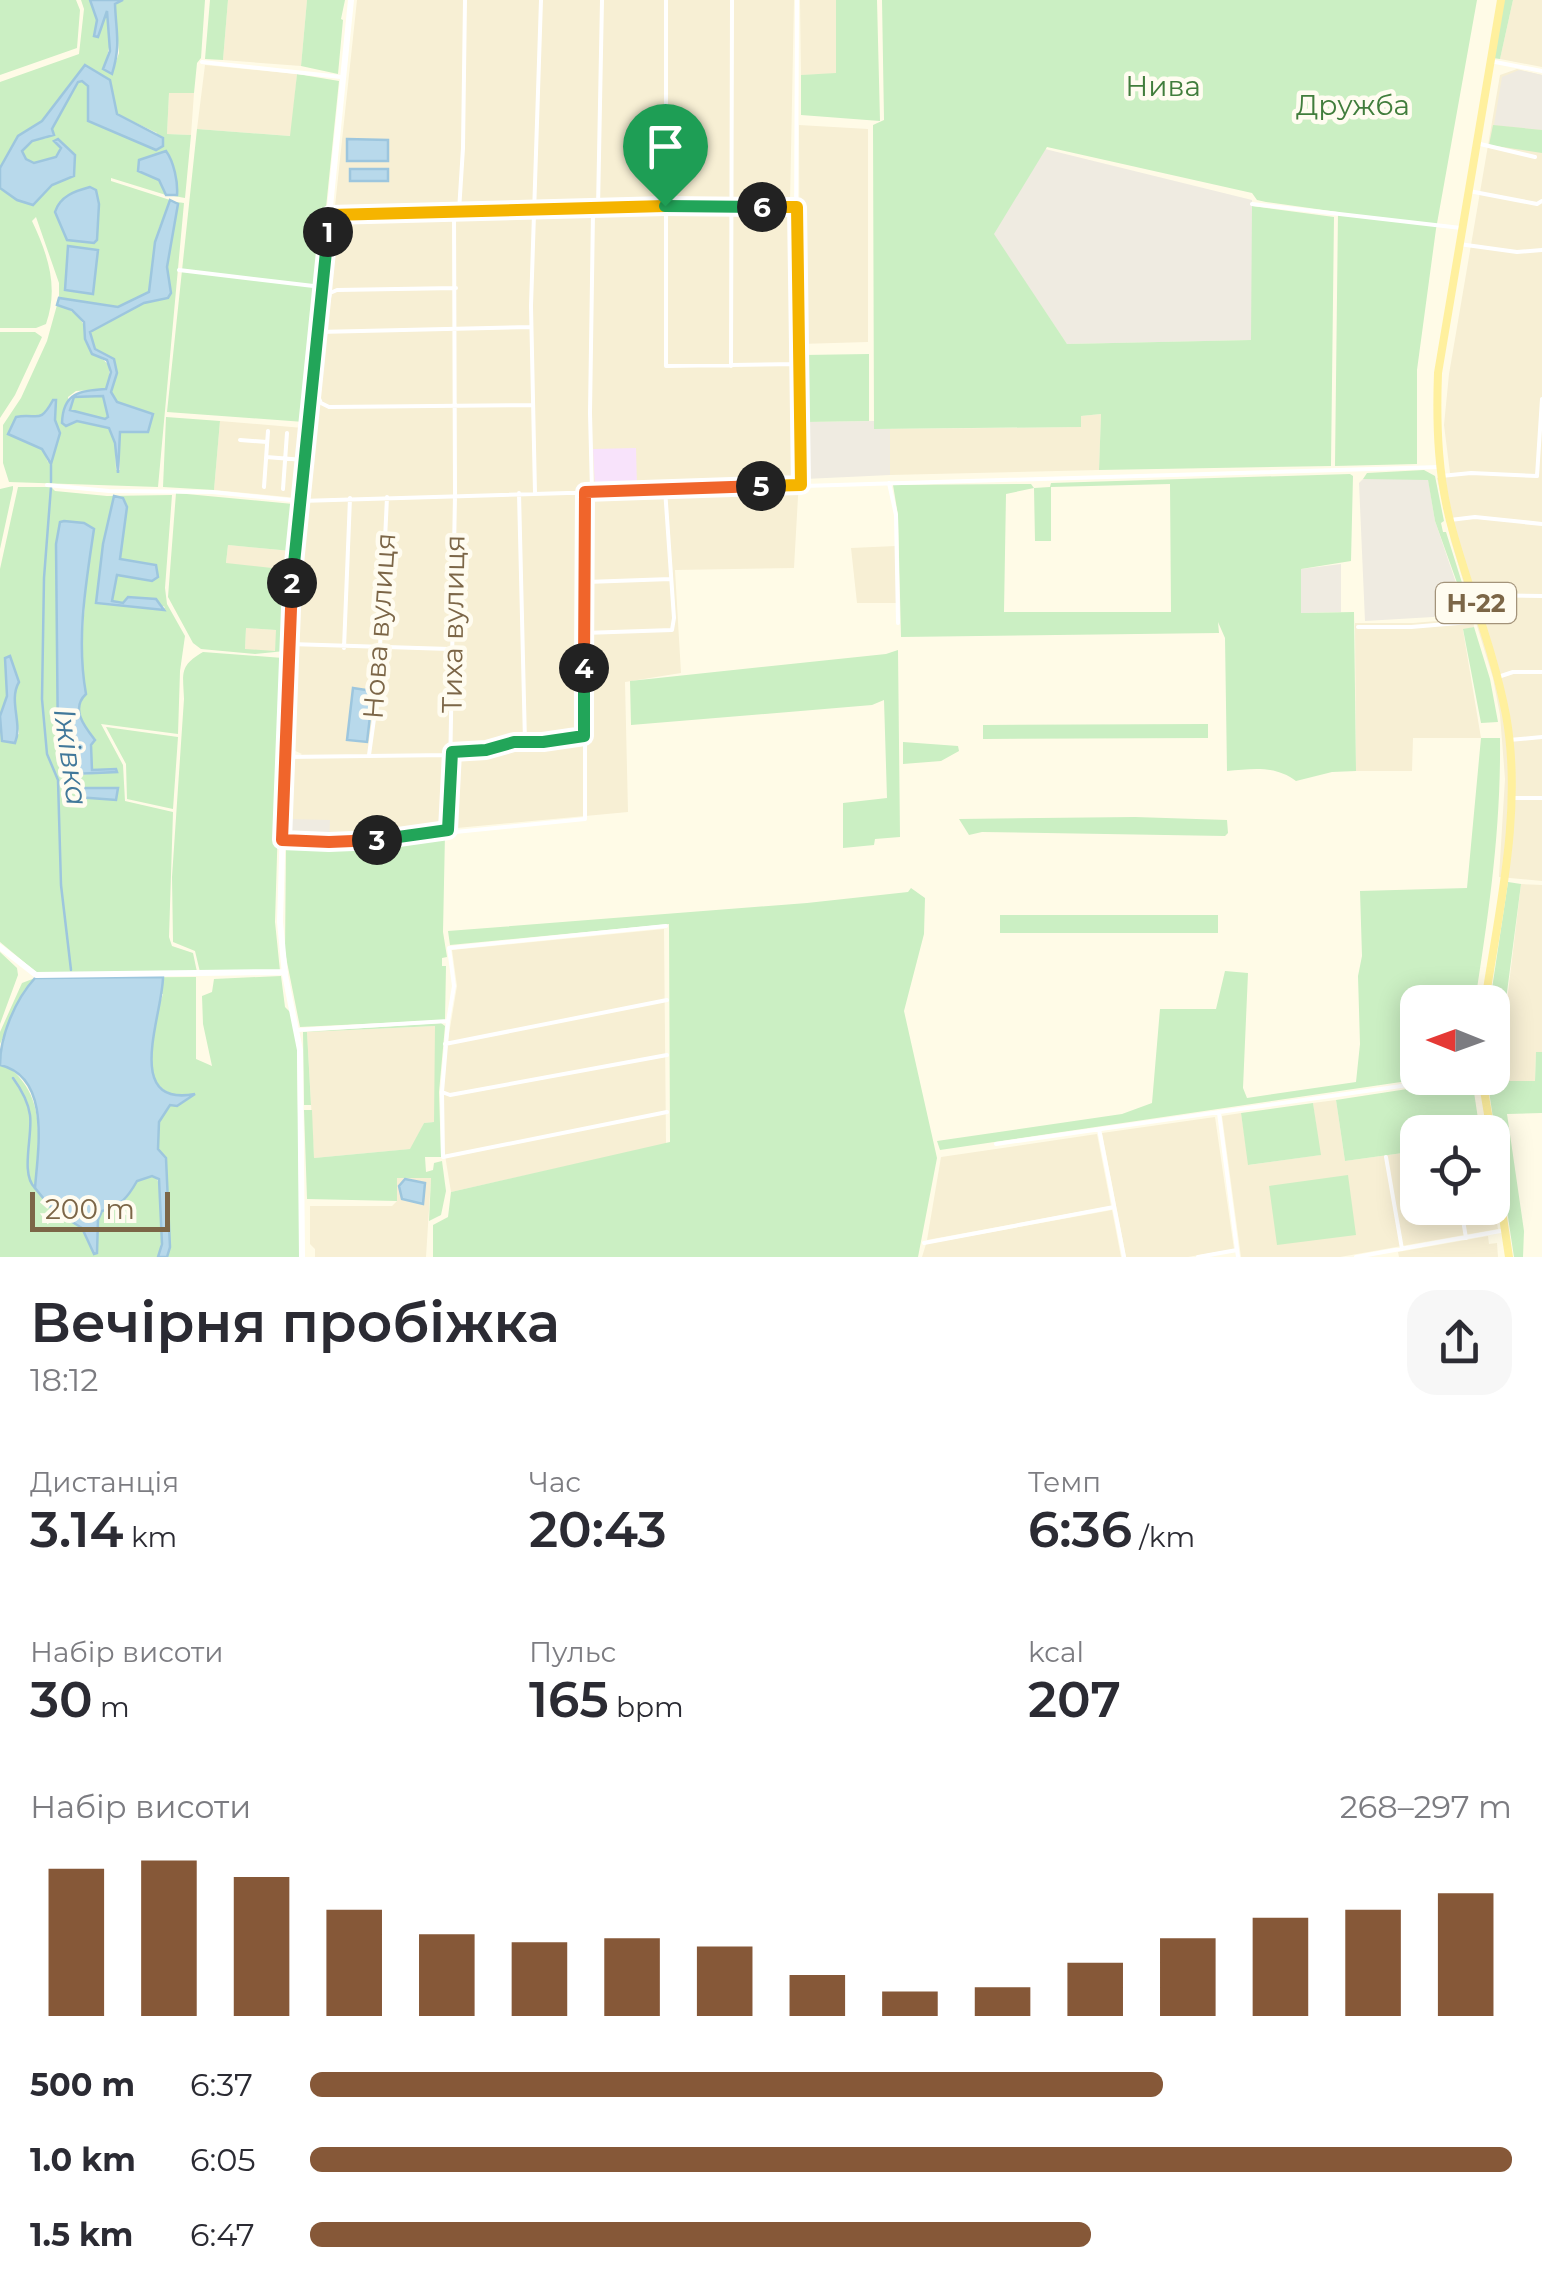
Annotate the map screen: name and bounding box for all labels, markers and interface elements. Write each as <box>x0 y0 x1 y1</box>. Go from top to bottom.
park label: Нива <box>1125 69 1201 103</box>
park label: Дружба <box>1296 88 1410 122</box>
pin <box>623 104 708 207</box>
icon: arrive <box>638 119 693 174</box>
pin: 6 <box>737 182 787 232</box>
text: 6 <box>753 190 771 224</box>
pin: 1 <box>303 207 353 257</box>
text: 1 <box>323 215 333 249</box>
pin: 5 <box>736 461 786 511</box>
text: 5 <box>753 469 769 503</box>
street label: Нова вулиця <box>356 532 402 720</box>
street label: Тиха вулиця <box>434 534 472 714</box>
pin: 2 <box>267 558 317 608</box>
text: 2 <box>284 566 300 600</box>
road number: Н-22 <box>1436 583 1516 623</box>
pin: 4 <box>559 643 609 693</box>
text: 4 <box>574 651 594 685</box>
water label: Іжівка <box>46 706 96 808</box>
pin: 3 <box>352 815 402 865</box>
text: 3 <box>369 823 385 857</box>
north arrow <box>1400 985 1510 1095</box>
map controls <box>1400 985 1510 1225</box>
button: locate <box>1400 1115 1510 1225</box>
scale bar <box>30 1187 170 1232</box>
text: 200 m <box>45 1192 135 1226</box>
text: Вечірня пробіжка <box>30 1289 560 1356</box>
button: share <box>1407 1290 1512 1395</box>
text: 18:12 <box>30 1360 98 1399</box>
text: Дистанція <box>30 1465 179 1499</box>
text: Час <box>529 1465 581 1499</box>
text: Темп <box>1028 1465 1101 1499</box>
text: 3.14 <box>30 1499 124 1560</box>
text: 20:43 <box>529 1499 667 1560</box>
text: 6:36 <box>1028 1499 1132 1560</box>
text: km <box>124 1520 177 1554</box>
text: /km <box>1132 1520 1195 1554</box>
text: Набір висоти <box>30 1635 224 1669</box>
text: Пульс <box>529 1635 616 1669</box>
text: kcal <box>1028 1635 1084 1669</box>
text: 30 <box>30 1669 93 1730</box>
text: 165 <box>529 1669 609 1730</box>
text: 207 <box>1028 1669 1121 1730</box>
text: m <box>93 1690 130 1724</box>
text: bpm <box>609 1690 684 1724</box>
text: Набір висоти <box>30 1787 251 1826</box>
text: 268–297 m <box>1340 1787 1512 1826</box>
text: 500 m <box>30 2065 135 2104</box>
text: 6:37 <box>190 2065 253 2104</box>
text: 1.0 km <box>30 2140 136 2179</box>
text: 6:05 <box>190 2140 256 2179</box>
text: 1.5 km <box>30 2215 133 2254</box>
text: 6:47 <box>190 2215 255 2254</box>

